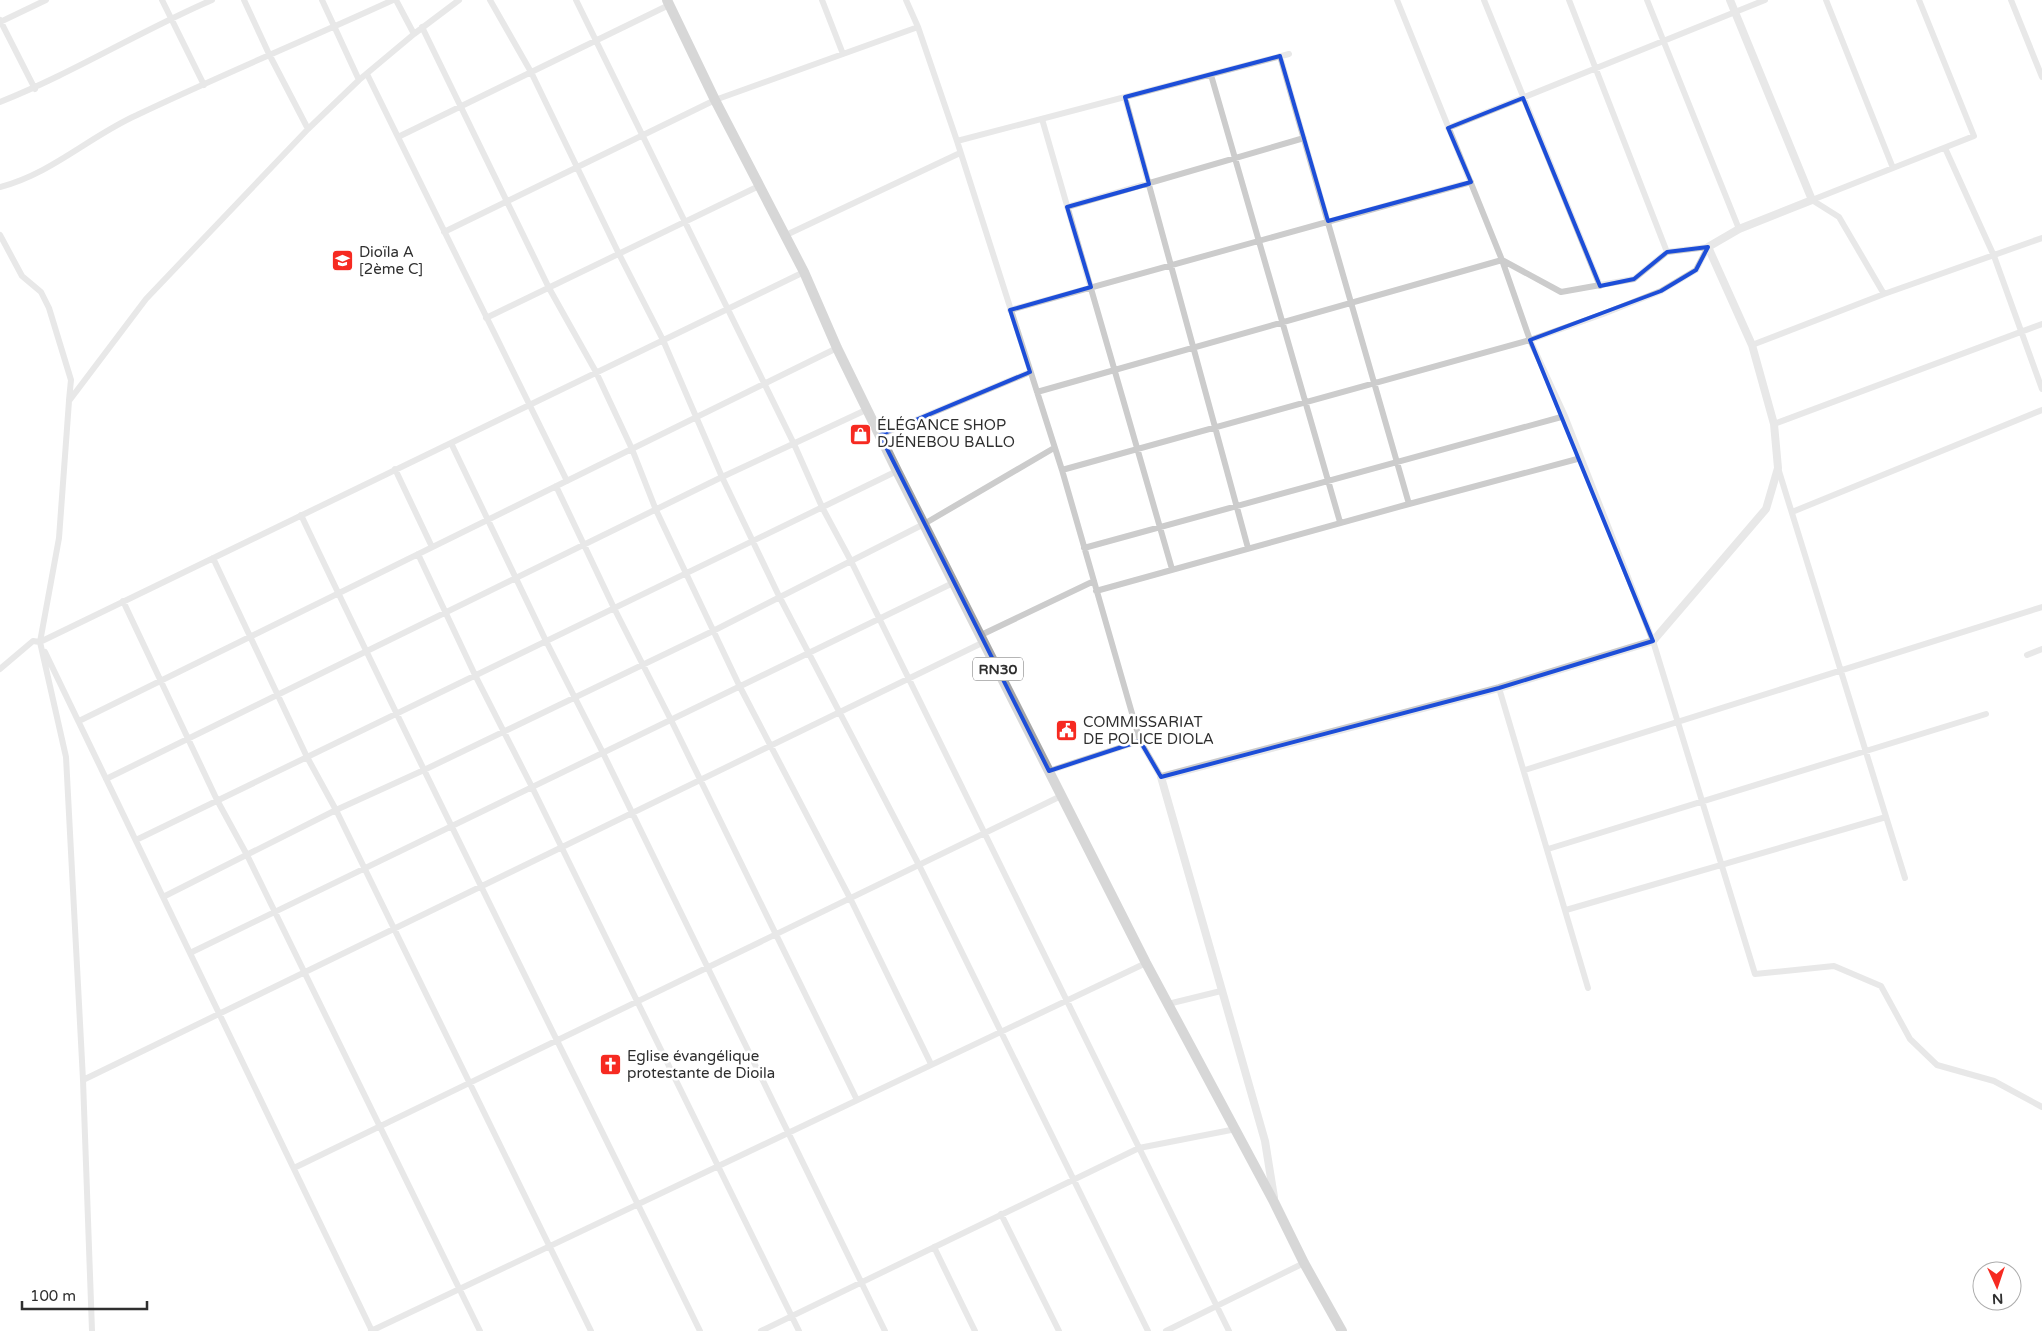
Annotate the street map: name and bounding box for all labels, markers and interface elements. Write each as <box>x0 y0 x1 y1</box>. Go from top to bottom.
place label: Dioïla A [2ème C] <box>359 243 423 278</box>
school or university icon: Dioïla A [2ème C] <box>331 249 355 273</box>
place label: ÉLÉGANCE SHOP DJÉNEBOU BALLO <box>877 416 1015 451</box>
shop icon: ÉLÉGANCE SHOP DJÉNEBOU BALLO <box>849 422 873 446</box>
road number: RN30 <box>973 658 1023 681</box>
place label: COMMISSARIAT DE POLICE DIOLA <box>1083 713 1214 748</box>
public building icon: COMMISSARIAT DE POLICE DIOLA <box>1055 719 1079 743</box>
place label: Eglise évangélique protestante de Dioila <box>627 1047 775 1082</box>
church icon: Eglise évangélique protestante de Dioila <box>599 1053 623 1077</box>
north arrow <box>1972 1261 2022 1311</box>
scale bar <box>22 1278 148 1310</box>
text: 100 m <box>30 1287 76 1305</box>
text: N <box>1992 1290 2004 1307</box>

